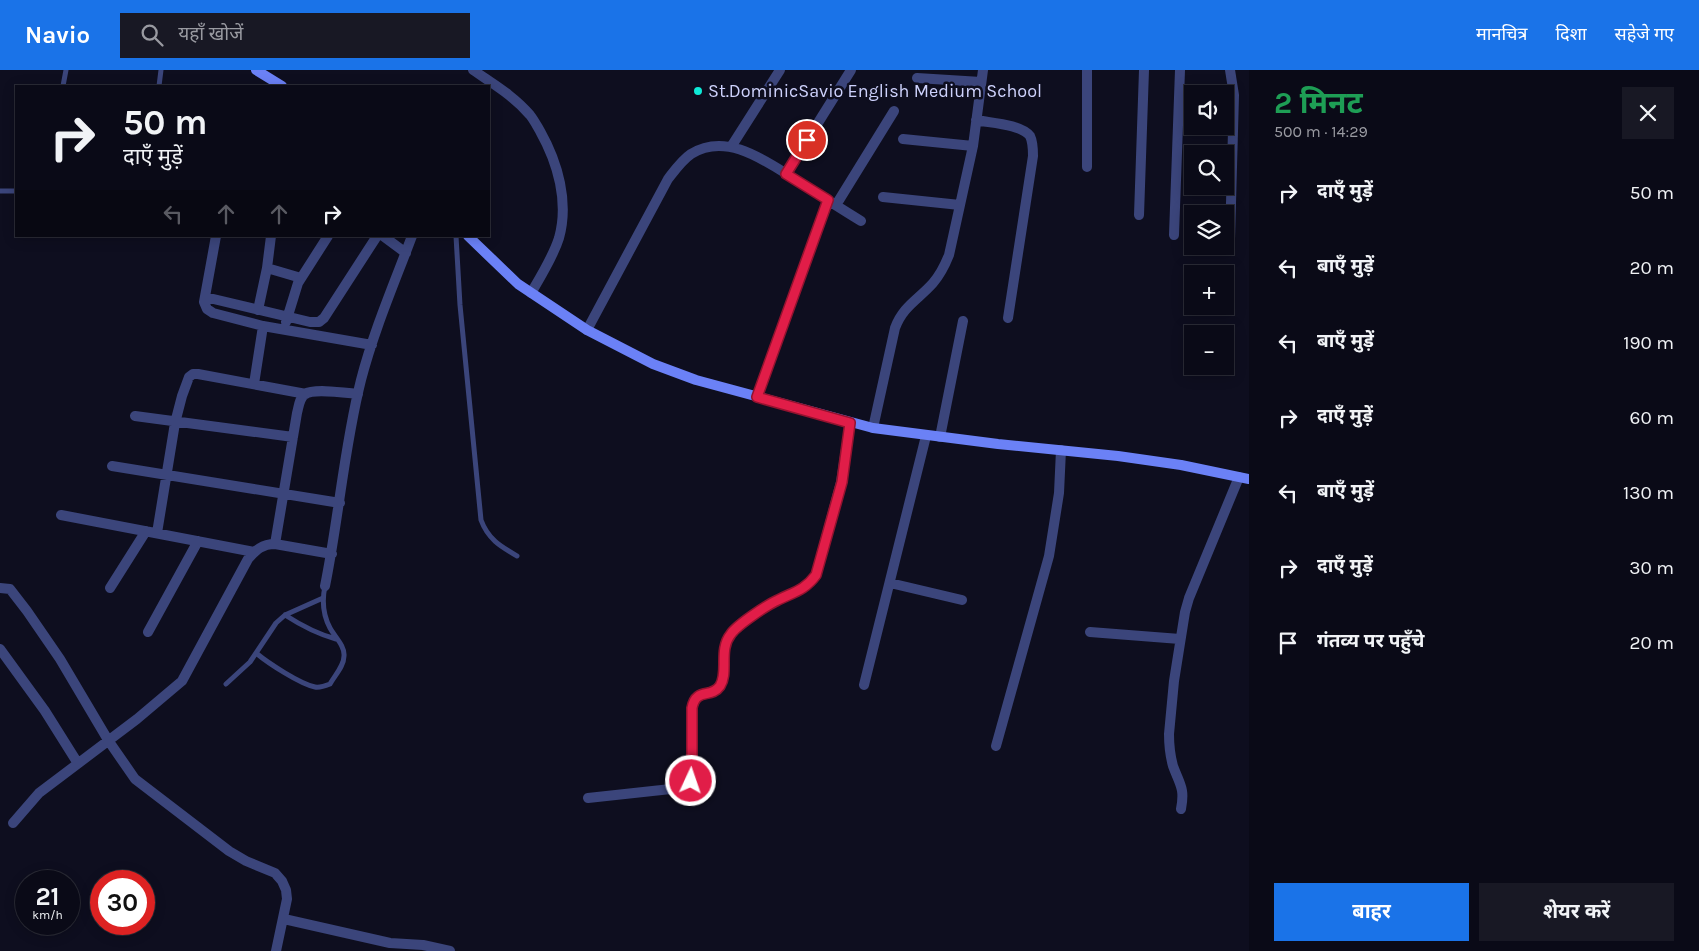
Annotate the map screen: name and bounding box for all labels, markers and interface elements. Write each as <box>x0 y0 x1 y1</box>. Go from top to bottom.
search box <box>120 13 470 58</box>
text: Navio <box>25 21 90 49</box>
icon: search <box>138 21 166 49</box>
text: यहाँ खोजें <box>178 23 243 45</box>
text: मानचित्र <box>1476 23 1527 45</box>
text: दिशा <box>1555 23 1587 45</box>
text: सहेजे गए <box>1615 23 1674 45</box>
place label: St.DominicSavio English Medium School <box>708 80 1042 102</box>
marker: St.DominicSavio English Medium School <box>692 85 704 97</box>
map controls <box>1184 85 1234 375</box>
button: sound <box>1184 85 1234 135</box>
text: 2 मिनट <box>1274 85 1363 121</box>
button: close <box>1622 87 1674 139</box>
text: 50 m <box>123 102 208 143</box>
icon: right <box>40 105 105 170</box>
pin <box>786 119 828 161</box>
text: 500 m · 14:29 <box>1274 122 1368 141</box>
icon: arrive <box>793 126 821 154</box>
text: दाएँ मुड़ें <box>123 144 183 170</box>
button: search <box>1184 145 1234 195</box>
icon: right <box>1274 179 1302 207</box>
text: दाएँ मुड़ें <box>1317 180 1373 202</box>
text: 50 m <box>1630 182 1674 204</box>
icon: left <box>159 200 187 228</box>
icon: ahead <box>212 200 240 228</box>
icon: ahead <box>265 200 293 228</box>
icon: right <box>318 200 346 228</box>
button: layers <box>1184 205 1234 255</box>
icon: left <box>1274 254 1302 282</box>
text: बाएँ मुड़ें <box>1317 255 1374 277</box>
text: 20 m <box>1629 257 1674 279</box>
button: + <box>1184 265 1234 315</box>
button: − <box>1184 325 1234 375</box>
icon: left <box>1274 329 1302 357</box>
text: बाएँ मुड़ें <box>1317 330 1374 352</box>
text: 190 m <box>1623 332 1674 354</box>
icon: right <box>1274 404 1302 432</box>
text: दाएँ मुड़ें <box>1317 405 1373 427</box>
text: 60 m <box>1630 407 1674 429</box>
icon: left <box>1274 479 1302 507</box>
text: बाएँ मुड़ें <box>1317 480 1374 502</box>
text: 130 m <box>1623 482 1674 504</box>
icon: right <box>1274 554 1302 582</box>
text: दाएँ मुड़ें <box>1317 555 1373 577</box>
text: 30 m <box>1629 557 1674 579</box>
icon: arrive <box>1274 629 1302 657</box>
text: गंतव्य पर पहुँचे <box>1317 630 1424 652</box>
text: 20 m <box>1629 632 1674 654</box>
position arrow <box>664 754 716 806</box>
speed limit sign: 30 <box>90 870 155 935</box>
text: 21 <box>35 882 60 911</box>
button: बाहर <box>1274 883 1469 941</box>
button: शेयर करें <box>1479 883 1674 941</box>
text: km/h <box>32 908 63 922</box>

